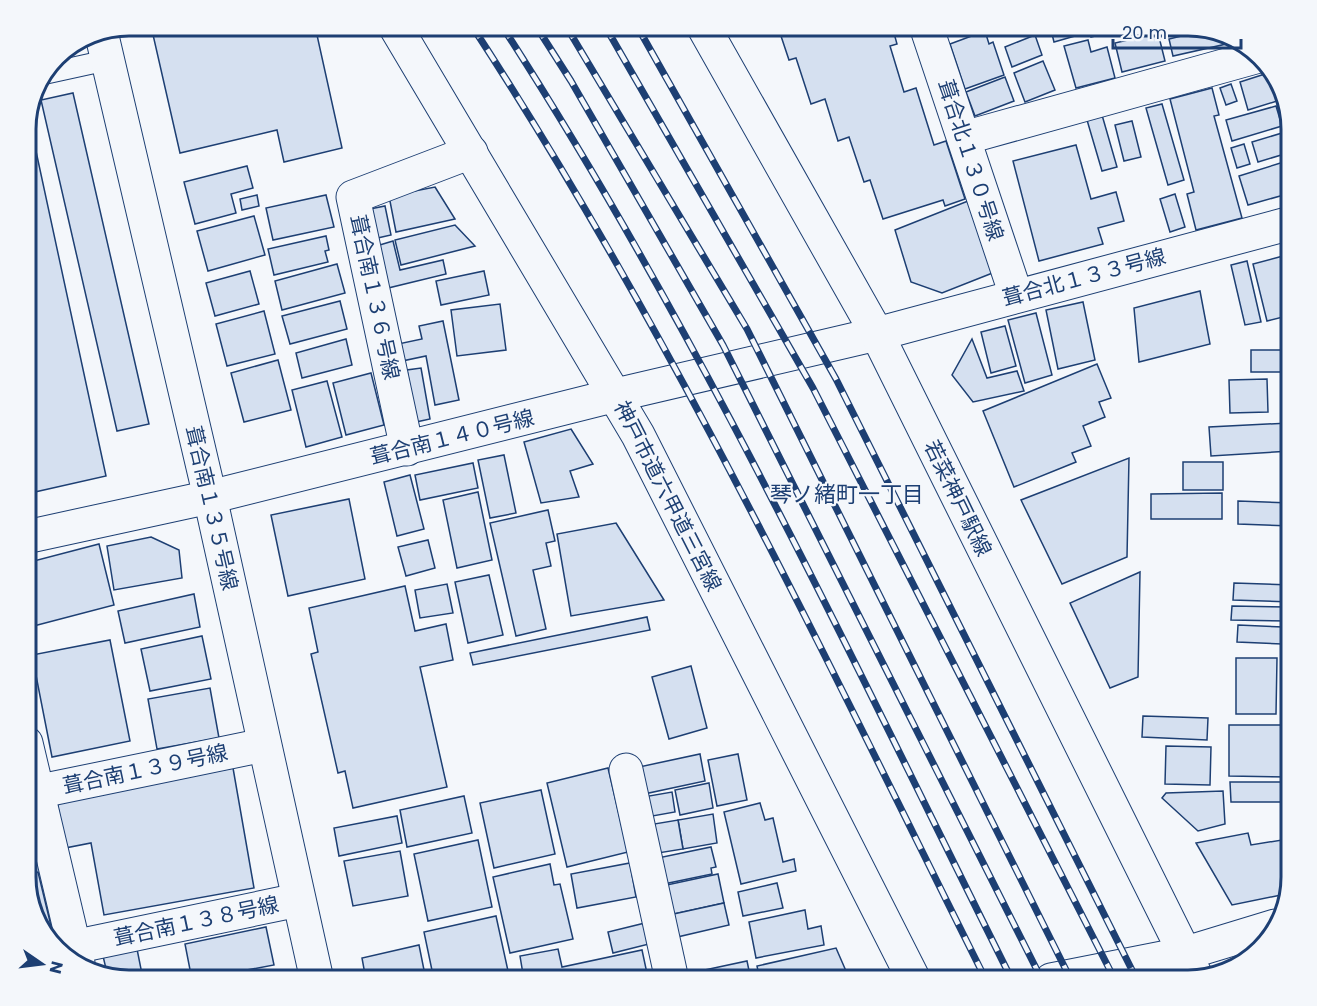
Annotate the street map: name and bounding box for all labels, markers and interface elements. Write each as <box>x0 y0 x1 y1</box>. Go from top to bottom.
scale bar <box>1113 12 1240 50</box>
text: 20 m <box>1122 20 1167 45</box>
street label: 葺合北１３０号線 <box>931 76 1011 244</box>
street label: 葺合南１３６号線 <box>343 212 407 382</box>
street label: 葺合北１３３号線 <box>999 241 1169 313</box>
street label: 神戸市道六甲道三宮線 <box>607 396 729 596</box>
street label: 葺合南１４０号線 <box>367 403 537 471</box>
street label: 葺合南１３５号線 <box>179 423 245 593</box>
street label: 若菜神戸駅線 <box>917 435 999 561</box>
district label: 琴ノ緒町一丁目 <box>770 479 924 510</box>
street label: 葺合南１３９号線 <box>60 737 230 801</box>
street label: 葺合南１３８号線 <box>111 889 281 953</box>
north arrow <box>12 934 72 994</box>
text: N <box>43 959 69 976</box>

